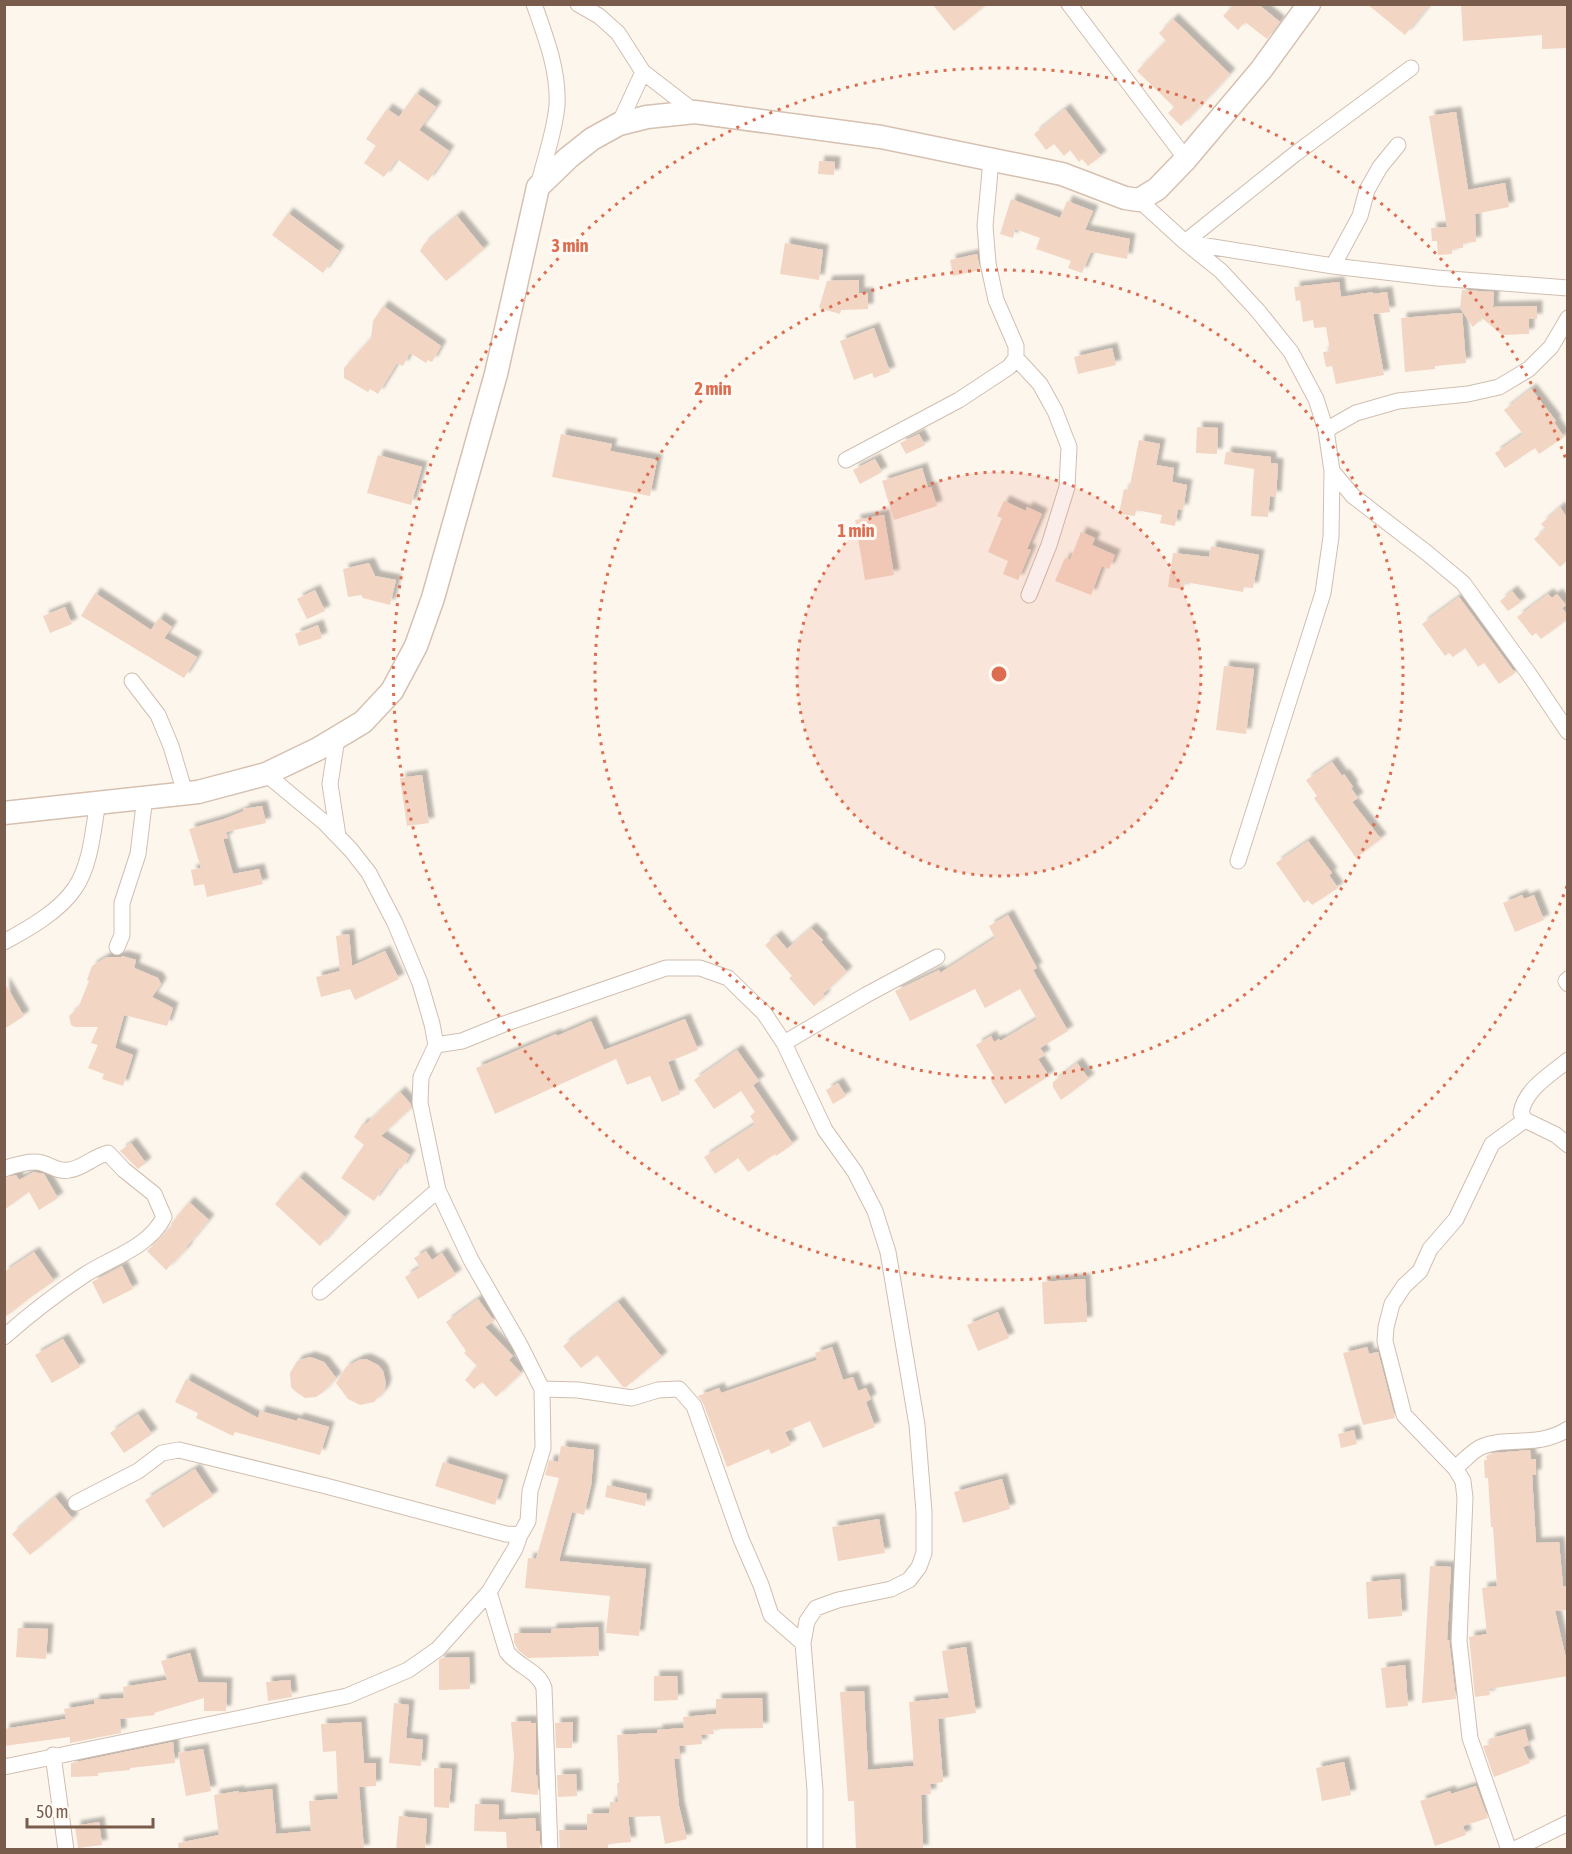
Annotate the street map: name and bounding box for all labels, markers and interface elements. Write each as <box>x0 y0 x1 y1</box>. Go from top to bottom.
text: 3 min <box>552 235 589 256</box>
text: 2 min <box>695 378 732 399</box>
text: 1 min <box>838 520 875 541</box>
centre of rings <box>989 664 1009 684</box>
scale bar <box>27 1791 153 1829</box>
text: 50 m <box>36 1801 68 1822</box>

